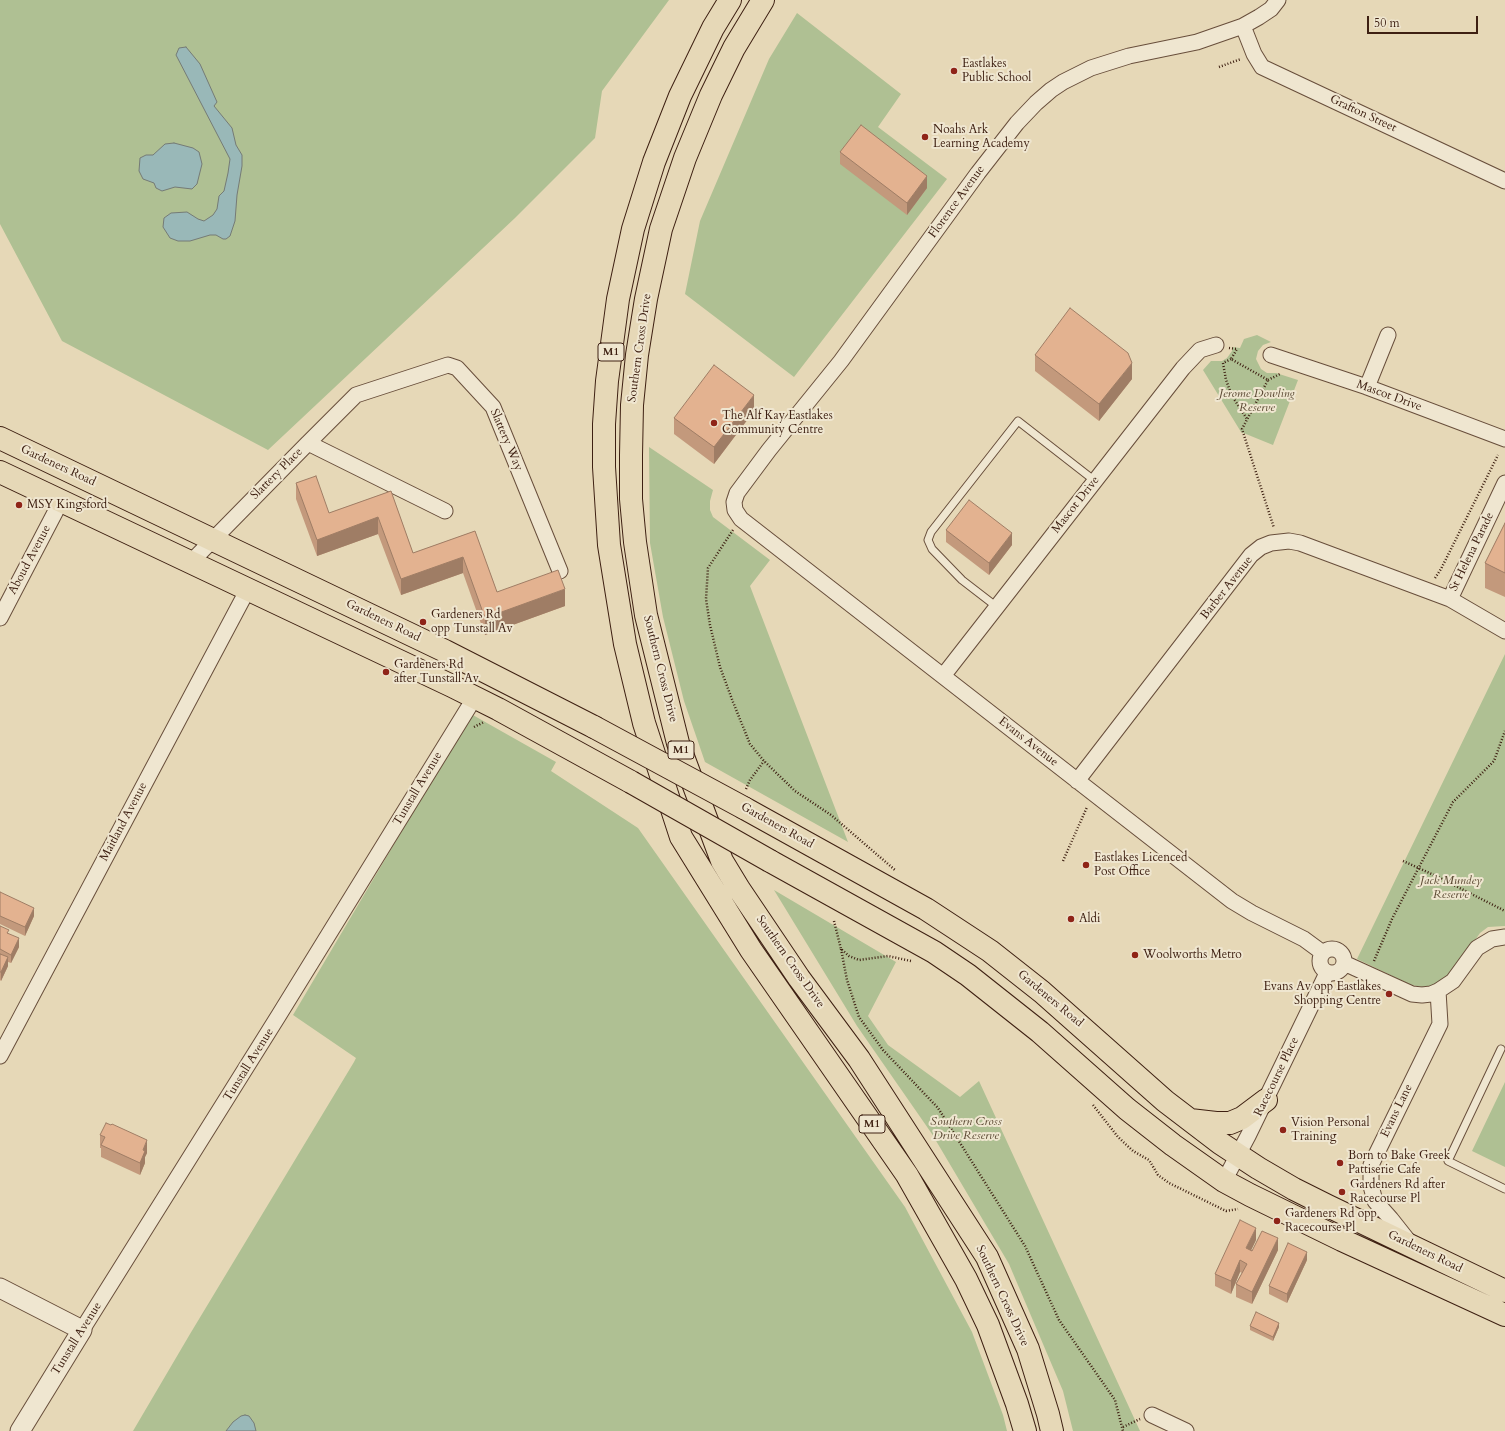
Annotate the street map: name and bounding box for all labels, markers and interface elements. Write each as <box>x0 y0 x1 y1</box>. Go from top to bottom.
scale bar <box>1369 8 1480 34</box>
text: 50 m <box>1374 15 1400 31</box>
place label: Eastlakes Public School <box>962 57 1031 85</box>
marker: Eastlakes Public School <box>949 66 959 76</box>
street label: Grafton Street <box>1327 92 1399 136</box>
place label: Noahs Ark Learning Academy <box>933 123 1030 151</box>
marker: Noahs Ark Learning Academy <box>920 132 930 142</box>
street label: Florence Avenue <box>926 163 988 241</box>
street label: Southern Cross Drive <box>625 293 655 403</box>
road number: M1 <box>598 343 624 361</box>
street label: Mascot Drive <box>1354 378 1424 414</box>
park label: Jerome Dowling Reserve <box>1219 387 1295 415</box>
street label: Slattery Way <box>486 407 526 473</box>
place label: The Alf Kay Eastlakes Community Centre <box>722 409 833 437</box>
marker: The Alf Kay Eastlakes Community Centre <box>709 418 719 428</box>
street label: Gardeners Road <box>18 442 98 490</box>
street label: Slattery Place <box>248 445 306 503</box>
street label: Mascot Drive <box>1049 474 1103 536</box>
place label: MSY Kingsford <box>27 498 107 512</box>
marker: MSY Kingsford <box>14 500 24 510</box>
street label: St Helena Parade <box>1447 510 1497 594</box>
street label: Aboud Avenue <box>6 523 54 597</box>
street label: Barber Avenue <box>1198 554 1256 622</box>
street label: Gardeners Road <box>343 597 423 645</box>
place label: Gardeners Rd opp Tunstall Av <box>431 608 513 636</box>
street label: Southern Cross Drive <box>640 614 680 724</box>
marker: Gardeners Rd opp Tunstall Av <box>418 617 428 627</box>
place label: Gardeners Rd after Tunstall Av <box>394 658 479 686</box>
marker: Gardeners Rd after Tunstall Av <box>381 667 391 677</box>
street label: Evans Avenue <box>995 714 1061 770</box>
road number: M1 <box>668 741 694 759</box>
street label: Tunstall Avenue <box>390 750 446 828</box>
street label: Maitland Avenue <box>97 780 151 864</box>
street label: Gardeners Road <box>738 800 816 852</box>
place label: Eastlakes Licenced Post Office <box>1094 851 1187 879</box>
marker: Eastlakes Licenced Post Office <box>1081 860 1091 870</box>
park label: Jack Mundey Reserve <box>1420 874 1482 902</box>
place label: Aldi <box>1079 912 1100 926</box>
street label: Southern Cross Drive <box>753 913 827 1011</box>
marker: Aldi <box>1066 914 1076 924</box>
place label: Woolworths Metro <box>1143 948 1242 962</box>
marker: Woolworths Metro <box>1130 950 1140 960</box>
street label: Gardeners Road <box>1014 967 1086 1031</box>
place label: Evans Av opp Eastlakes Shopping Centre <box>1263 980 1381 1008</box>
marker: Evans Av opp Eastlakes Shopping Centre <box>1384 989 1394 999</box>
street label: Tunstall Avenue <box>221 1026 277 1104</box>
street label: Racecourse Place <box>1252 1035 1302 1119</box>
street label: Evans Lane <box>1378 1082 1416 1140</box>
road number: M1 <box>859 1115 885 1133</box>
park label: Southern Cross Drive Reserve <box>930 1115 1002 1143</box>
place label: Vision Personal Training <box>1291 1116 1370 1144</box>
marker: Vision Personal Training <box>1278 1125 1288 1135</box>
place label: Born to Bake Greek Pattiserie Cafe <box>1348 1149 1450 1177</box>
marker: Born to Bake Greek Pattiserie Cafe <box>1335 1158 1345 1168</box>
place label: Gardeners Rd after Racecourse Pl <box>1350 1178 1445 1206</box>
marker: Gardeners Rd after Racecourse Pl <box>1337 1187 1347 1197</box>
place label: Gardeners Rd opp Racecourse Pl <box>1285 1207 1377 1235</box>
marker: Gardeners Rd opp Racecourse Pl <box>1272 1216 1282 1226</box>
street label: Gardeners Road <box>1385 1228 1465 1276</box>
street label: Southern Cross Drive <box>972 1243 1032 1349</box>
street label: Tunstall Avenue <box>49 1300 105 1378</box>

